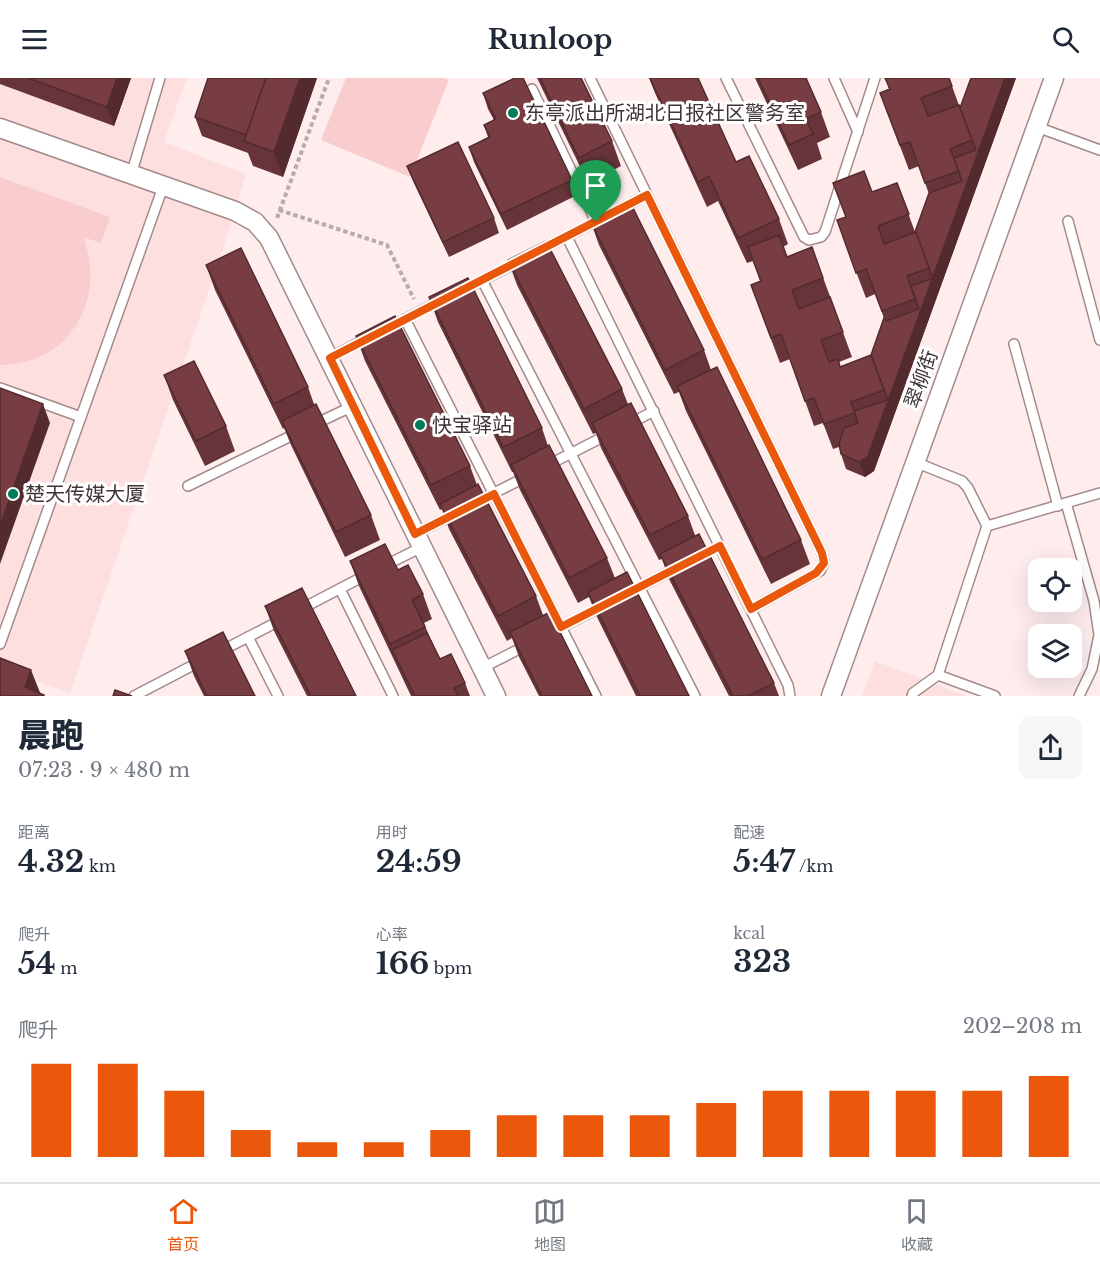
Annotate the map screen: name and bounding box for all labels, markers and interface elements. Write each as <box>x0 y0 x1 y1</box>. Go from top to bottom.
icon: menu <box>18 23 51 56</box>
text: Runloop <box>488 23 612 56</box>
icon: search <box>1049 23 1082 56</box>
place label: 东亭派出所湖北日报社区警务室 <box>525 101 805 125</box>
marker: 东亭派出所湖北日报社区警务室 <box>506 106 520 120</box>
pin <box>570 160 621 222</box>
icon: arrive <box>579 169 612 202</box>
street label: 翠柳街 <box>899 347 943 411</box>
place label: 快宝驿站 <box>432 413 512 437</box>
marker: 快宝驿站 <box>413 418 427 432</box>
place label: 楚天传媒大厦 <box>25 482 145 506</box>
marker: 楚天传媒大厦 <box>6 487 20 501</box>
map controls <box>1028 558 1082 678</box>
button: locate <box>1028 558 1082 612</box>
button: layers <box>1028 624 1082 678</box>
text: 晨跑 <box>18 715 84 756</box>
button: share <box>1019 716 1082 779</box>
text: 07:23 · 9 × 480 m <box>18 758 190 782</box>
text: 距离 <box>18 822 50 842</box>
text: 用时 <box>376 822 408 842</box>
text: 配速 <box>733 822 765 842</box>
text: 4.32 <box>18 843 84 880</box>
text: 24:59 <box>376 843 462 880</box>
text: 5:47 <box>733 843 795 880</box>
text: km <box>84 856 116 876</box>
text: /km <box>795 856 833 876</box>
text: kcal <box>733 923 765 943</box>
text: 爬升 <box>18 924 50 944</box>
text: 心率 <box>376 924 408 944</box>
text: 323 <box>733 943 791 980</box>
text: 54 <box>18 945 56 982</box>
text: 166 <box>376 945 429 982</box>
text: m <box>56 958 78 978</box>
text: bpm <box>429 958 472 978</box>
text: 202–208 m <box>963 1014 1082 1038</box>
text: 爬升 <box>18 1018 58 1042</box>
tab: 首页 <box>167 1195 200 1255</box>
tab: 地图 <box>533 1195 566 1255</box>
tab: 收藏 <box>900 1195 933 1255</box>

